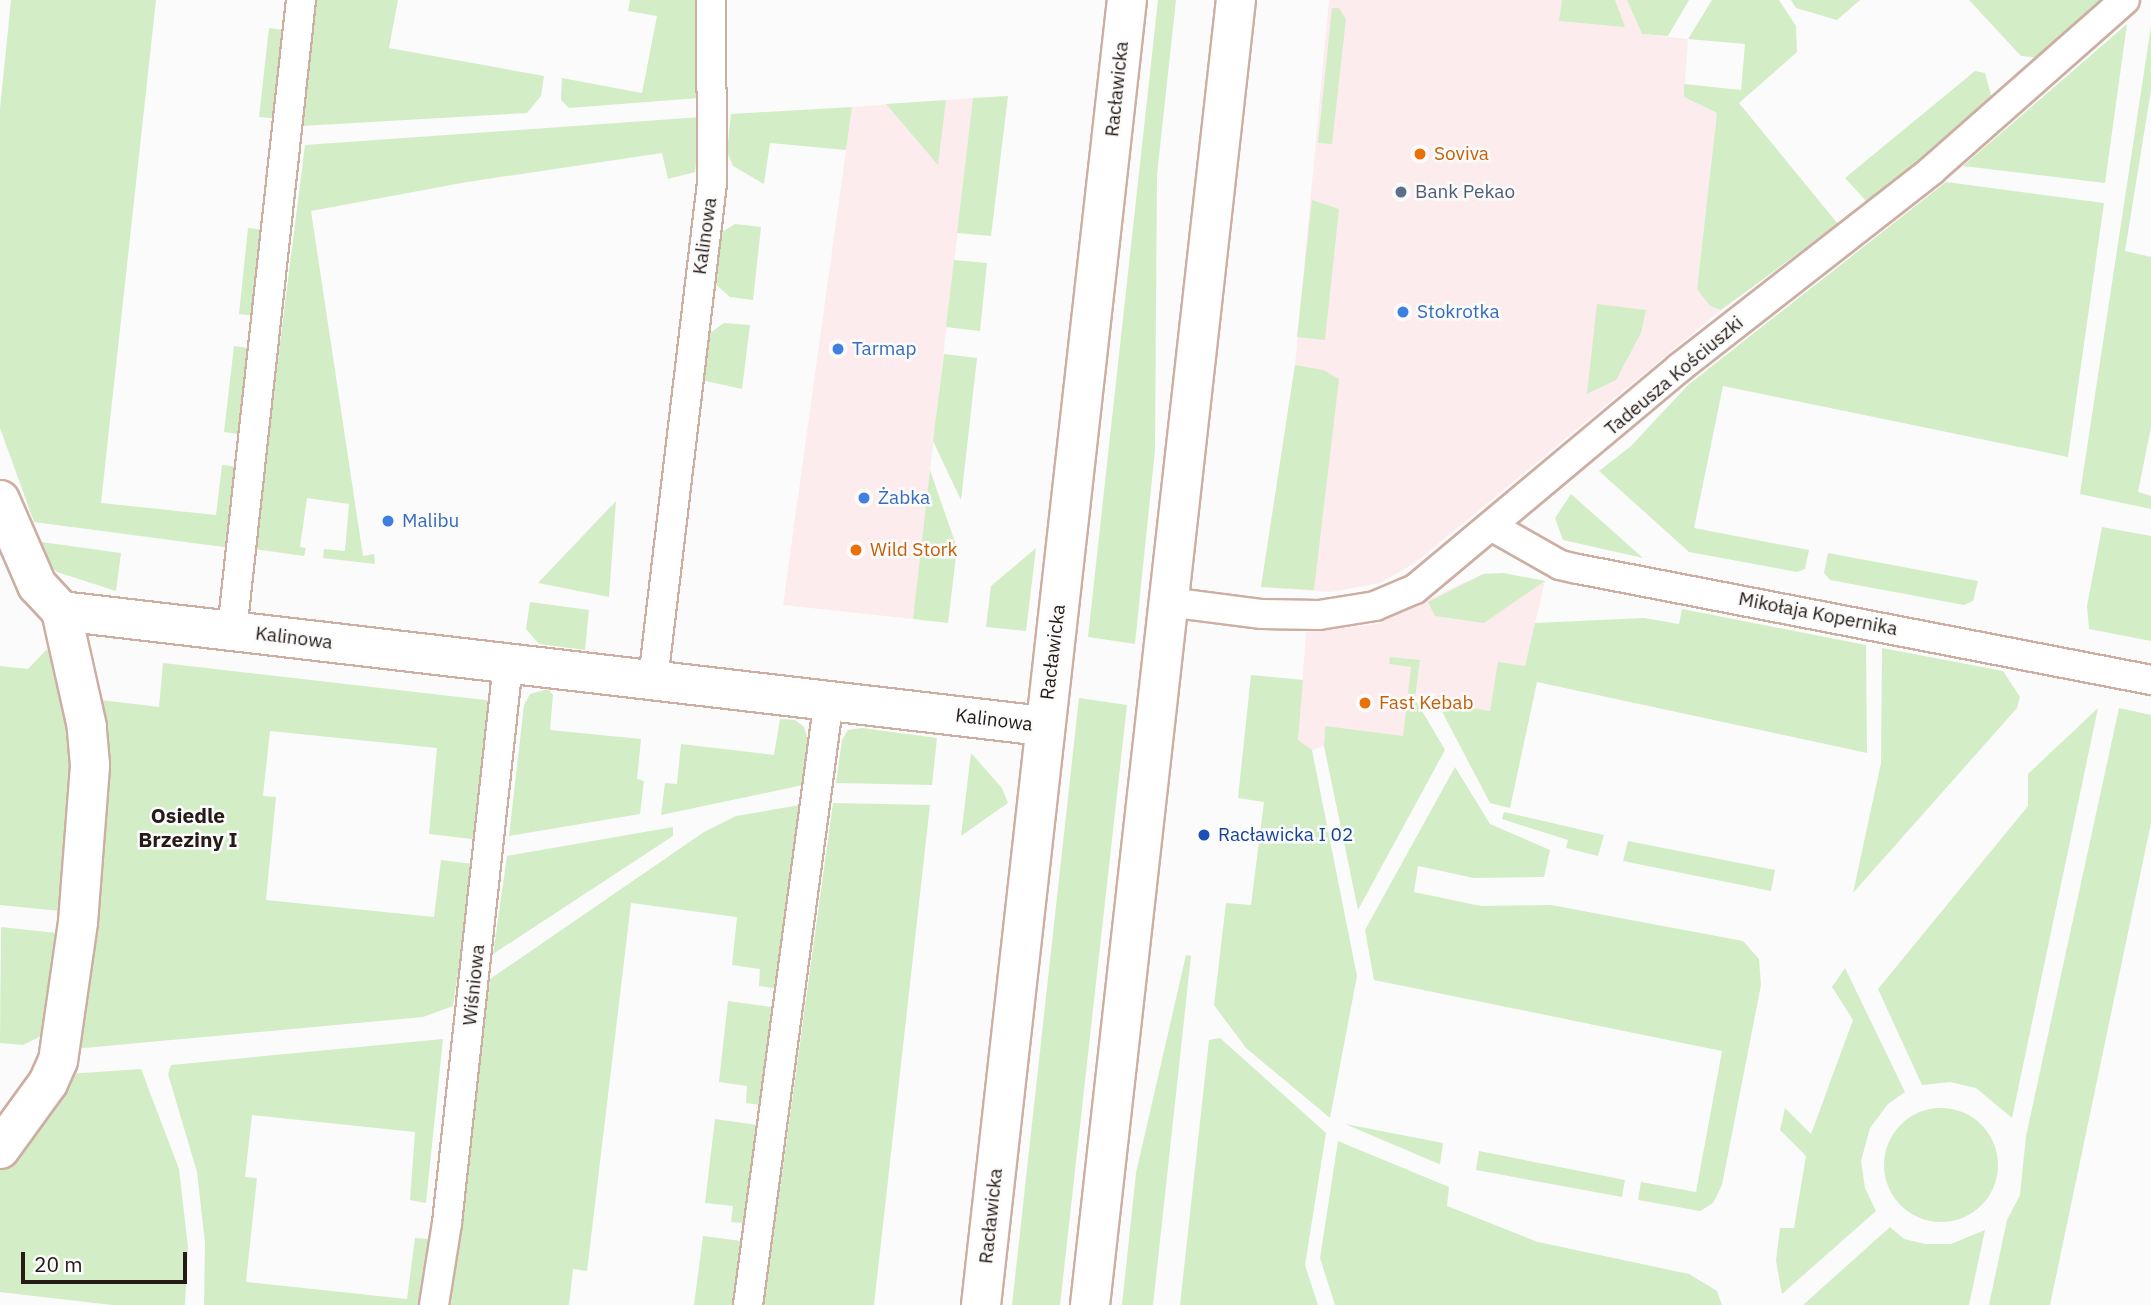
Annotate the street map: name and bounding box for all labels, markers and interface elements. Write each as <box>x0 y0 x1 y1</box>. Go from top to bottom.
street label: Racławicka <box>1101 40 1133 138</box>
place label: Soviva <box>1434 143 1489 165</box>
marker: Soviva <box>1412 146 1428 162</box>
place label: Bank Pekao <box>1415 181 1515 203</box>
marker: Bank Pekao <box>1393 184 1409 200</box>
street label: Kalinowa <box>688 196 722 276</box>
place label: Stokrotka <box>1417 301 1500 323</box>
marker: Stokrotka <box>1395 304 1411 320</box>
street label: Tadeusza Kościuszki <box>1600 311 1748 441</box>
place label: Tarmap <box>852 338 916 360</box>
marker: Tarmap <box>830 341 846 357</box>
place label: Żabka <box>878 487 930 509</box>
marker: Żabka <box>856 490 872 506</box>
place label: Malibu <box>402 510 459 532</box>
marker: Malibu <box>380 513 396 529</box>
place label: Wild Stork <box>870 539 958 561</box>
marker: Wild Stork <box>848 542 864 558</box>
street label: Mikołaja Kopernika <box>1737 587 1899 641</box>
street label: Racławicka <box>1036 603 1070 701</box>
street label: Kalinowa <box>254 622 334 654</box>
place label: Fast Kebab <box>1379 692 1473 714</box>
marker: Fast Kebab <box>1357 695 1373 711</box>
street label: Kalinowa <box>954 704 1034 736</box>
district label: Osiedle Brzeziny I <box>138 802 238 852</box>
place label: Racławicka I 02 <box>1218 824 1353 846</box>
marker: Racławicka I 02 <box>1196 827 1212 843</box>
street label: Wiśniowa <box>458 943 490 1027</box>
street label: Racławicka <box>975 1167 1007 1265</box>
scale bar <box>24 1238 191 1282</box>
text: 20 m <box>34 1250 83 1278</box>

